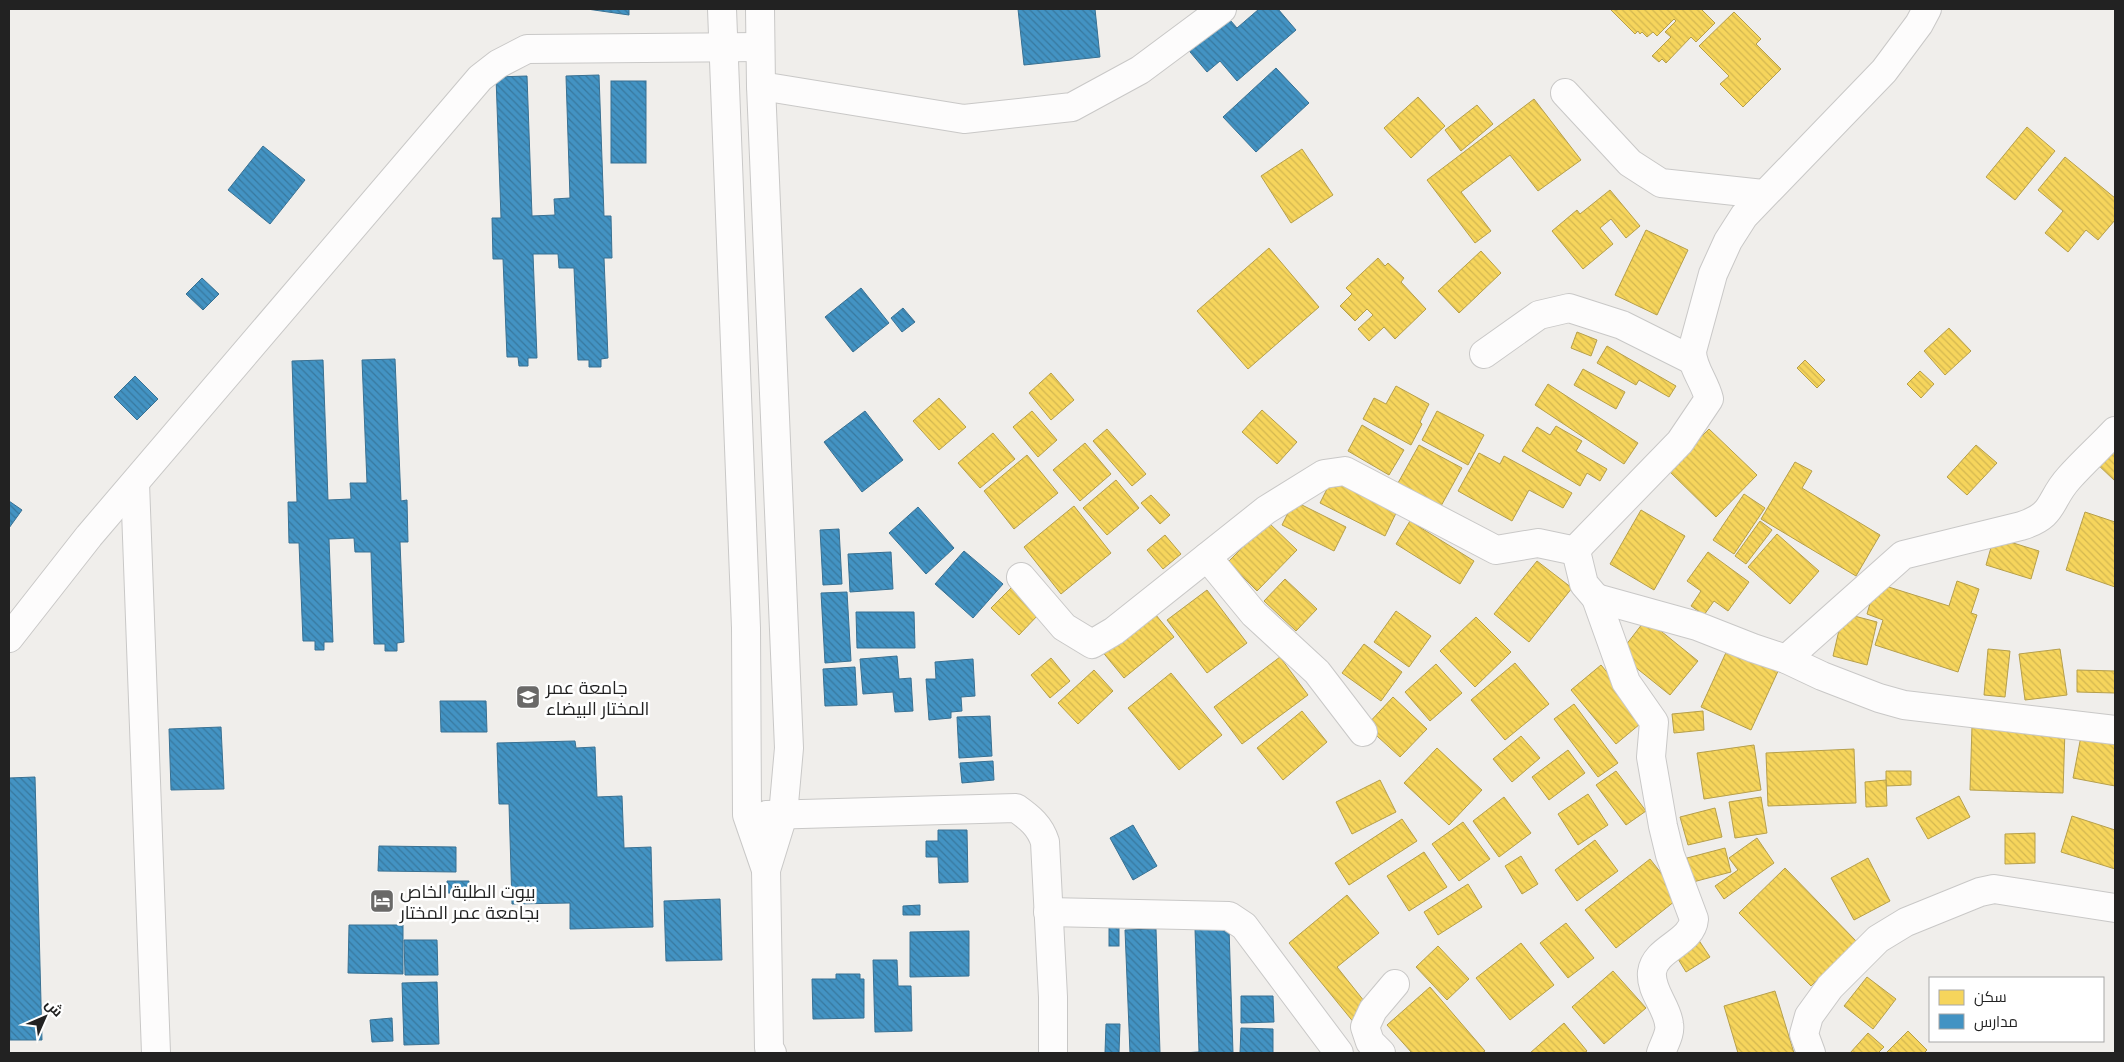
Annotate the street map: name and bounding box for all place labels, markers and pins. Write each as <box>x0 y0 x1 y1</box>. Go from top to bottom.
place label: جامعة عمر المختار البيضاء <box>545 677 649 720</box>
school or university icon: جامعة عمر المختار البيضاء <box>515 684 541 710</box>
place label: بيوت الطلبة الخاص بجامعة عمر المختار <box>399 881 540 924</box>
hotel icon: بيوت الطلبة الخاص بجامعة عمر المختار <box>369 888 395 914</box>

